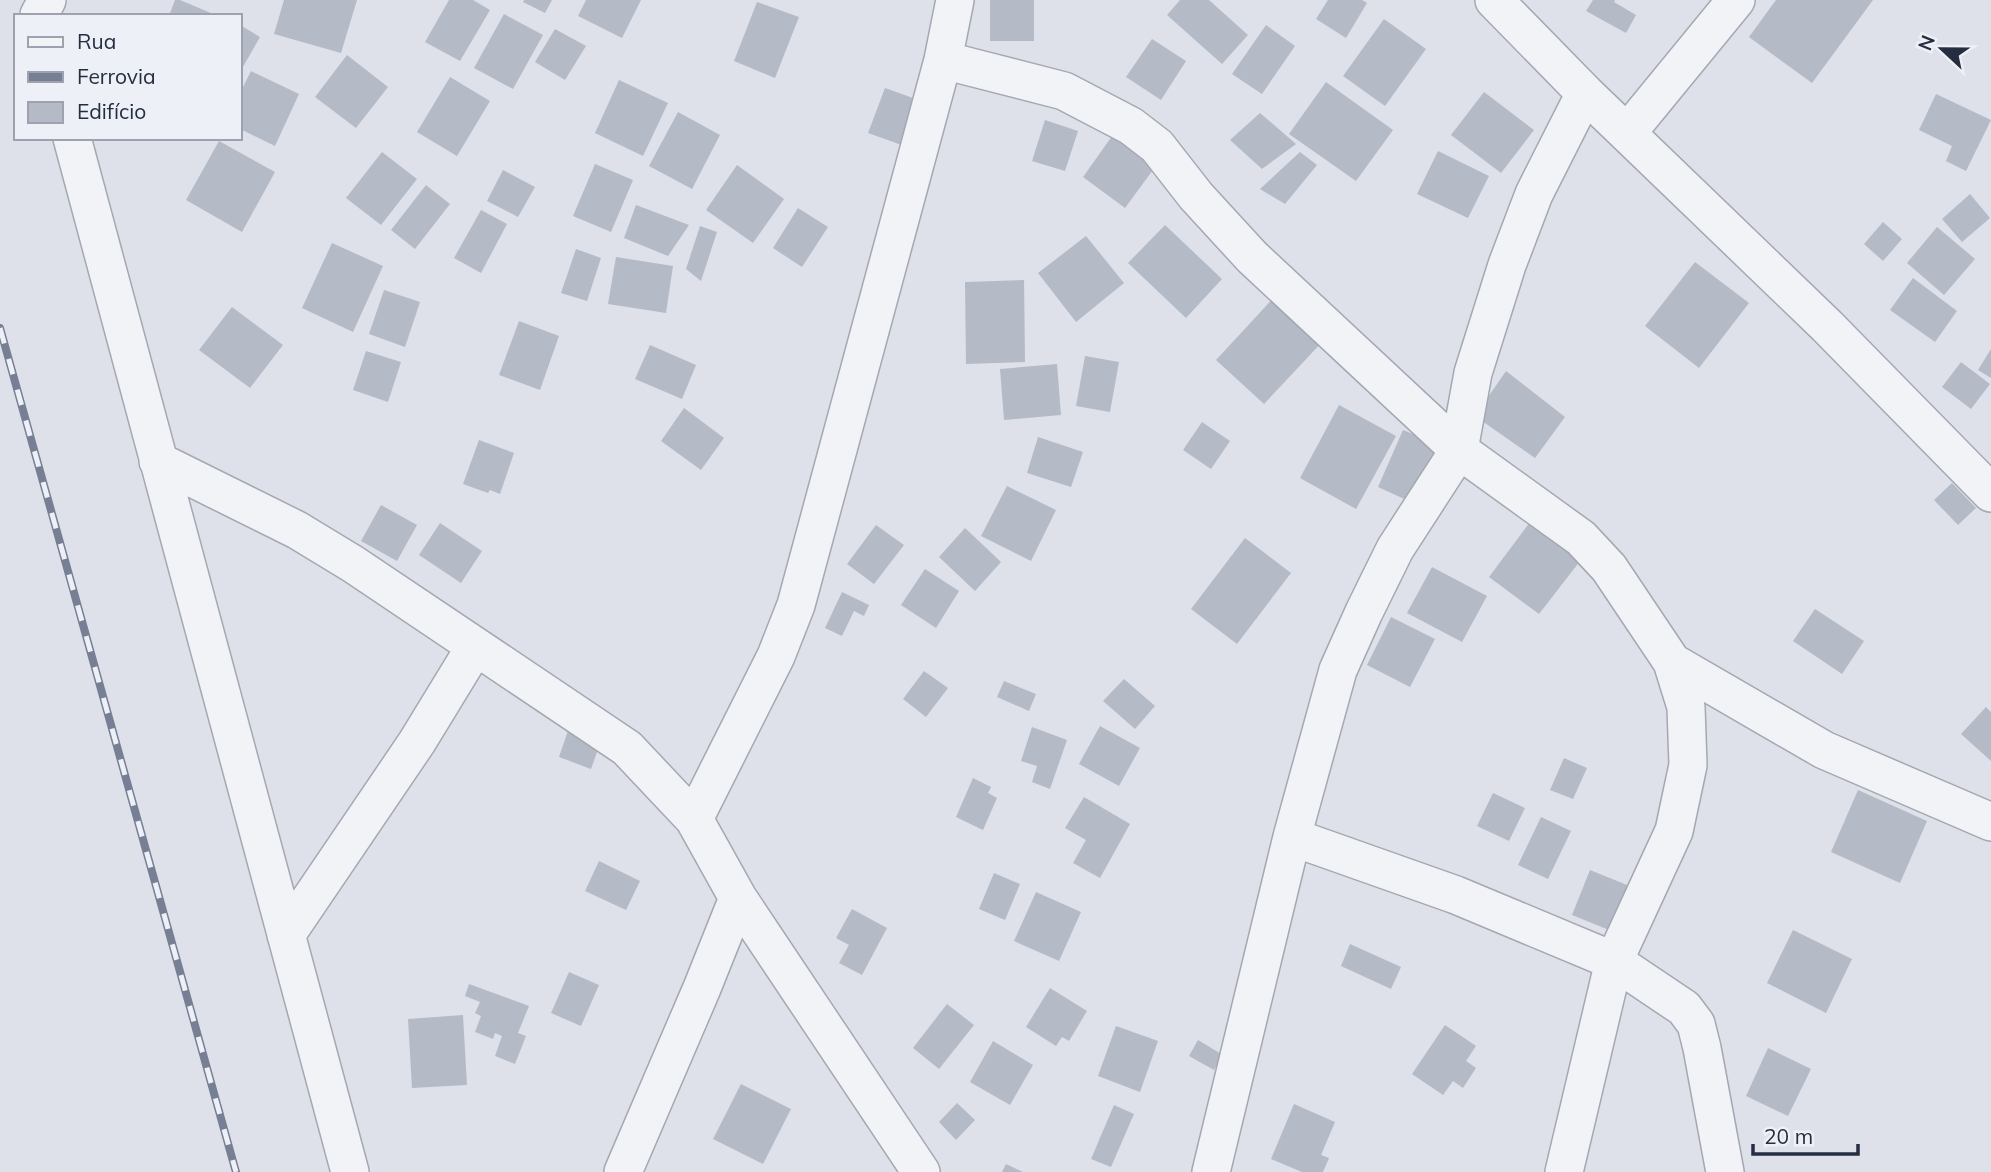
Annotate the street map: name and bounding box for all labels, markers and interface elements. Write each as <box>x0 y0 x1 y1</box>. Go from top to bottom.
legend <box>14 14 242 140</box>
north arrow <box>1907 14 1977 84</box>
text: Rua <box>77 28 116 54</box>
text: N <box>1912 31 1940 54</box>
text: Ferrovia <box>77 63 156 89</box>
text: Edifício <box>77 98 146 124</box>
scale bar <box>1753 1112 1858 1156</box>
text: 20 m <box>1764 1123 1813 1149</box>

